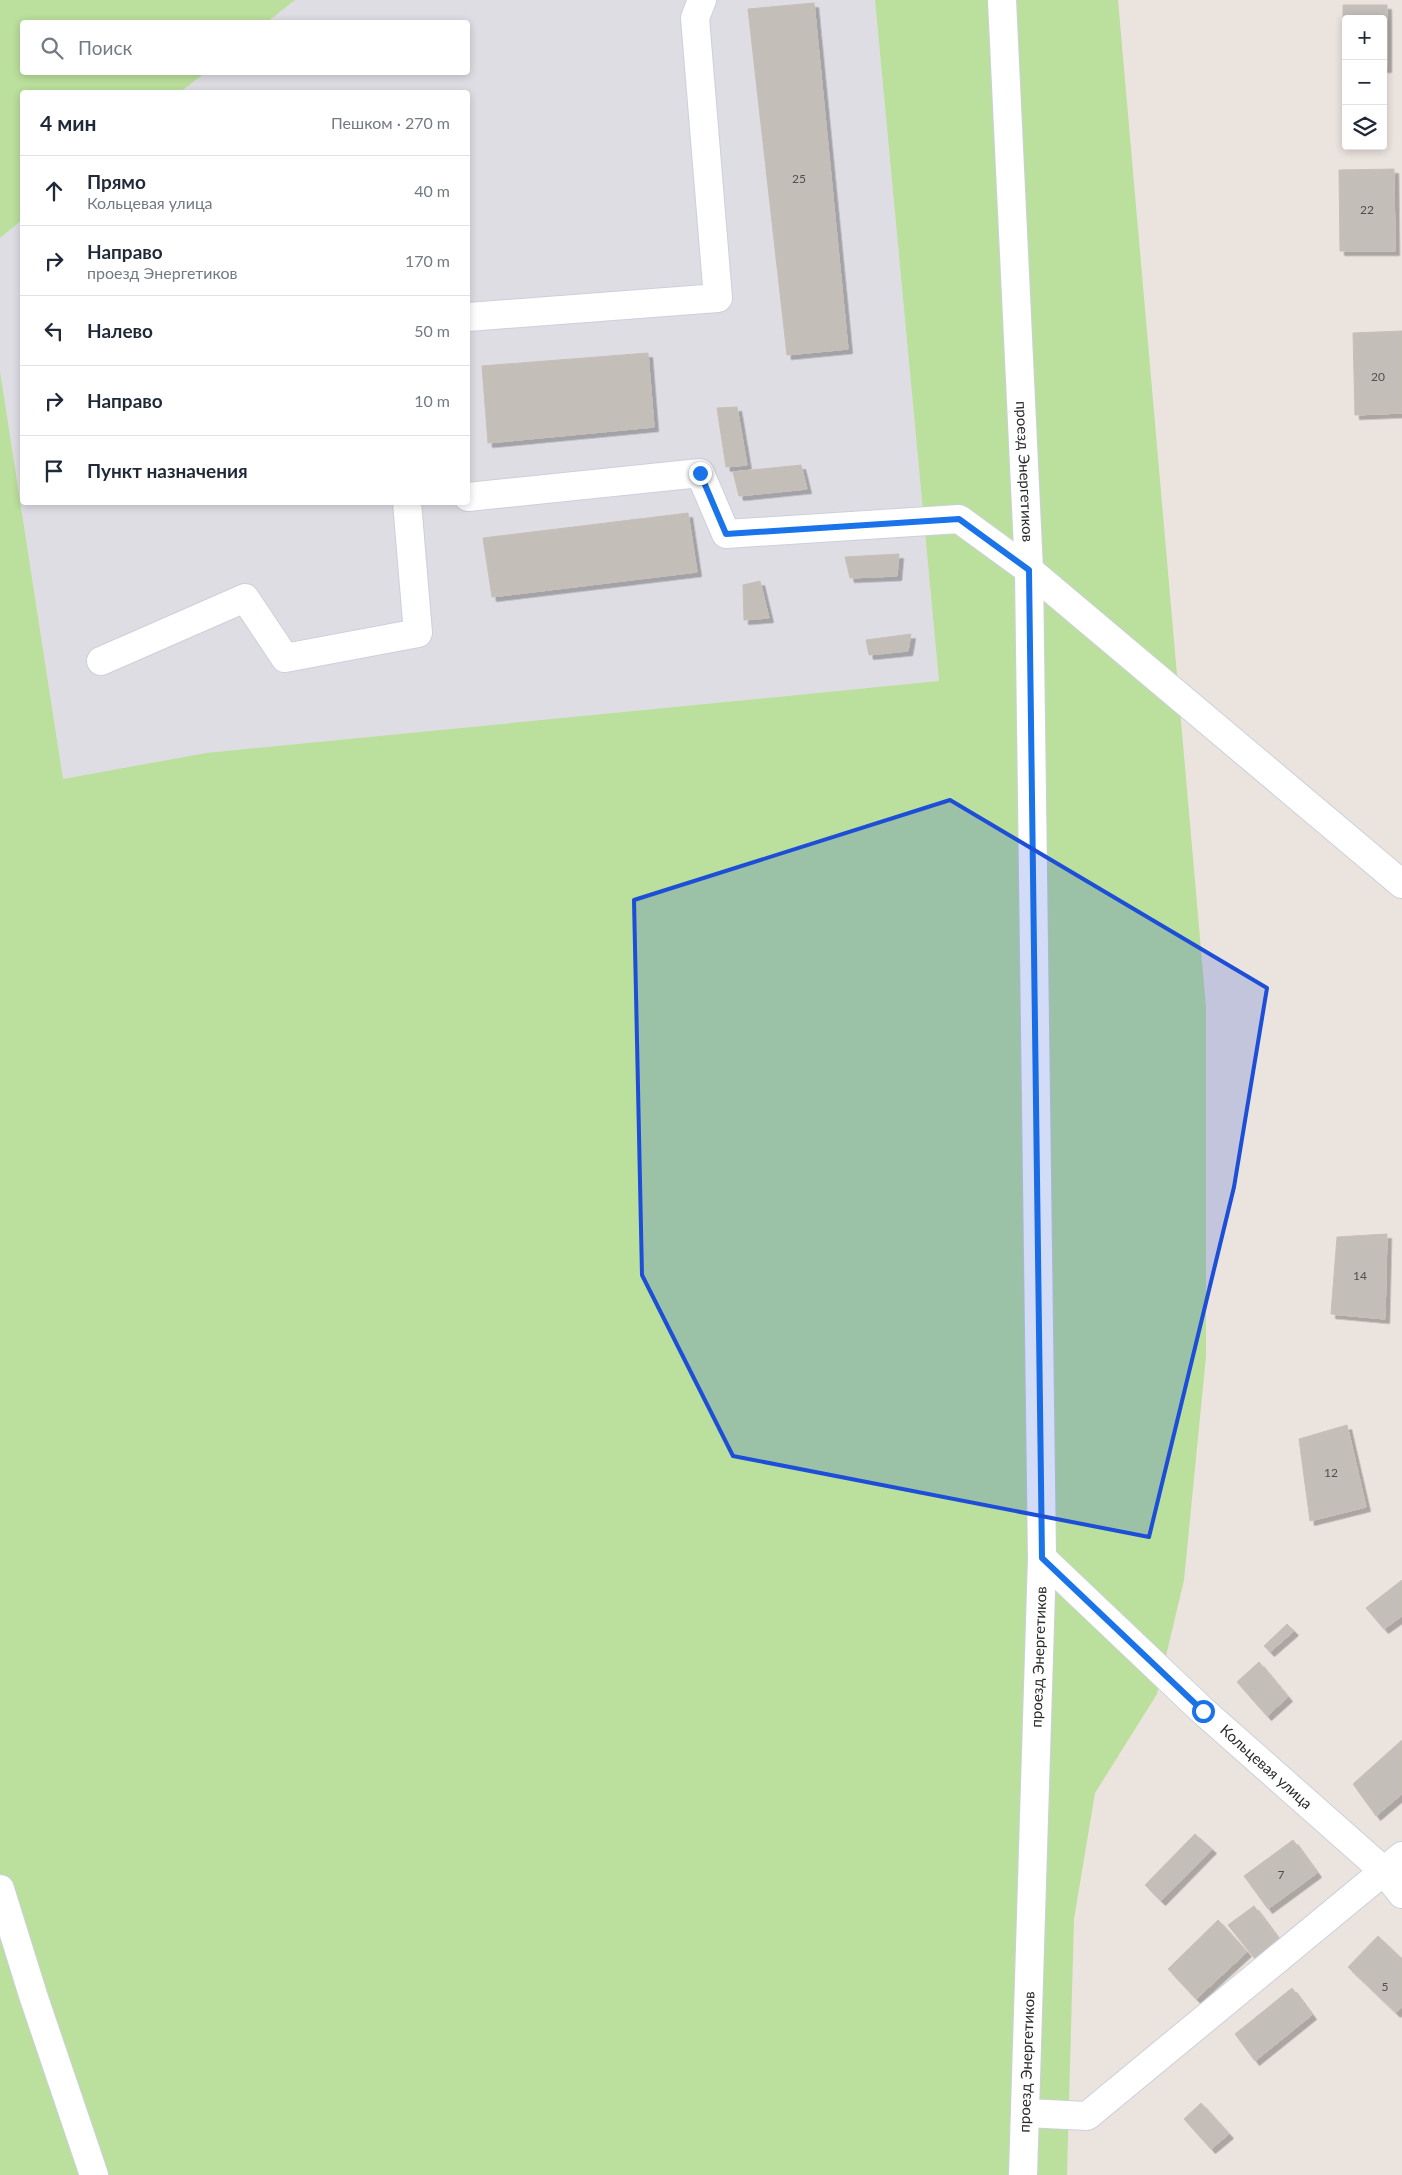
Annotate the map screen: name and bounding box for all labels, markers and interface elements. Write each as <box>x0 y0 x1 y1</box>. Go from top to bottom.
map controls <box>1342 15 1387 150</box>
button: + <box>1342 15 1387 60</box>
search box <box>20 20 470 75</box>
icon: search <box>38 34 66 62</box>
text: Поиск <box>78 36 132 59</box>
button: − <box>1342 60 1387 105</box>
button: layers <box>1342 105 1387 150</box>
text: 4 мин <box>40 110 97 135</box>
text: Пешком · 270 m <box>331 113 450 132</box>
text: Прямо <box>87 170 146 193</box>
house number: 25 <box>792 171 806 186</box>
icon: ahead <box>40 177 68 205</box>
text: 40 m <box>414 181 450 200</box>
text: Кольцевая улица <box>87 193 213 212</box>
house number: 22 <box>1360 202 1374 217</box>
text: Направо <box>87 240 163 263</box>
icon: right <box>40 247 68 275</box>
text: 170 m <box>405 251 450 270</box>
text: проезд Энергетиков <box>87 263 237 282</box>
icon: left <box>40 317 68 345</box>
text: Налево <box>87 319 153 342</box>
text: 50 m <box>414 321 450 340</box>
house number: 20 <box>1371 369 1385 384</box>
icon: right <box>40 387 68 415</box>
text: Направо <box>87 389 163 412</box>
text: 10 m <box>414 391 450 410</box>
street label: проезд Энергетиков <box>1013 400 1038 542</box>
icon: arrive <box>40 457 68 485</box>
text: Пункт назначения <box>87 459 248 482</box>
route end <box>689 462 712 485</box>
house number: 14 <box>1353 1268 1367 1283</box>
house number: 12 <box>1324 1465 1338 1480</box>
street label: проезд Энергетиков <box>1027 1586 1049 1728</box>
route start <box>1192 1700 1215 1723</box>
street label: Кольцевая улица <box>1217 1720 1316 1812</box>
house number: 7 <box>1278 1867 1285 1882</box>
house number: 5 <box>1382 1979 1389 1994</box>
street label: проезд Энергетиков <box>1015 1991 1037 2133</box>

